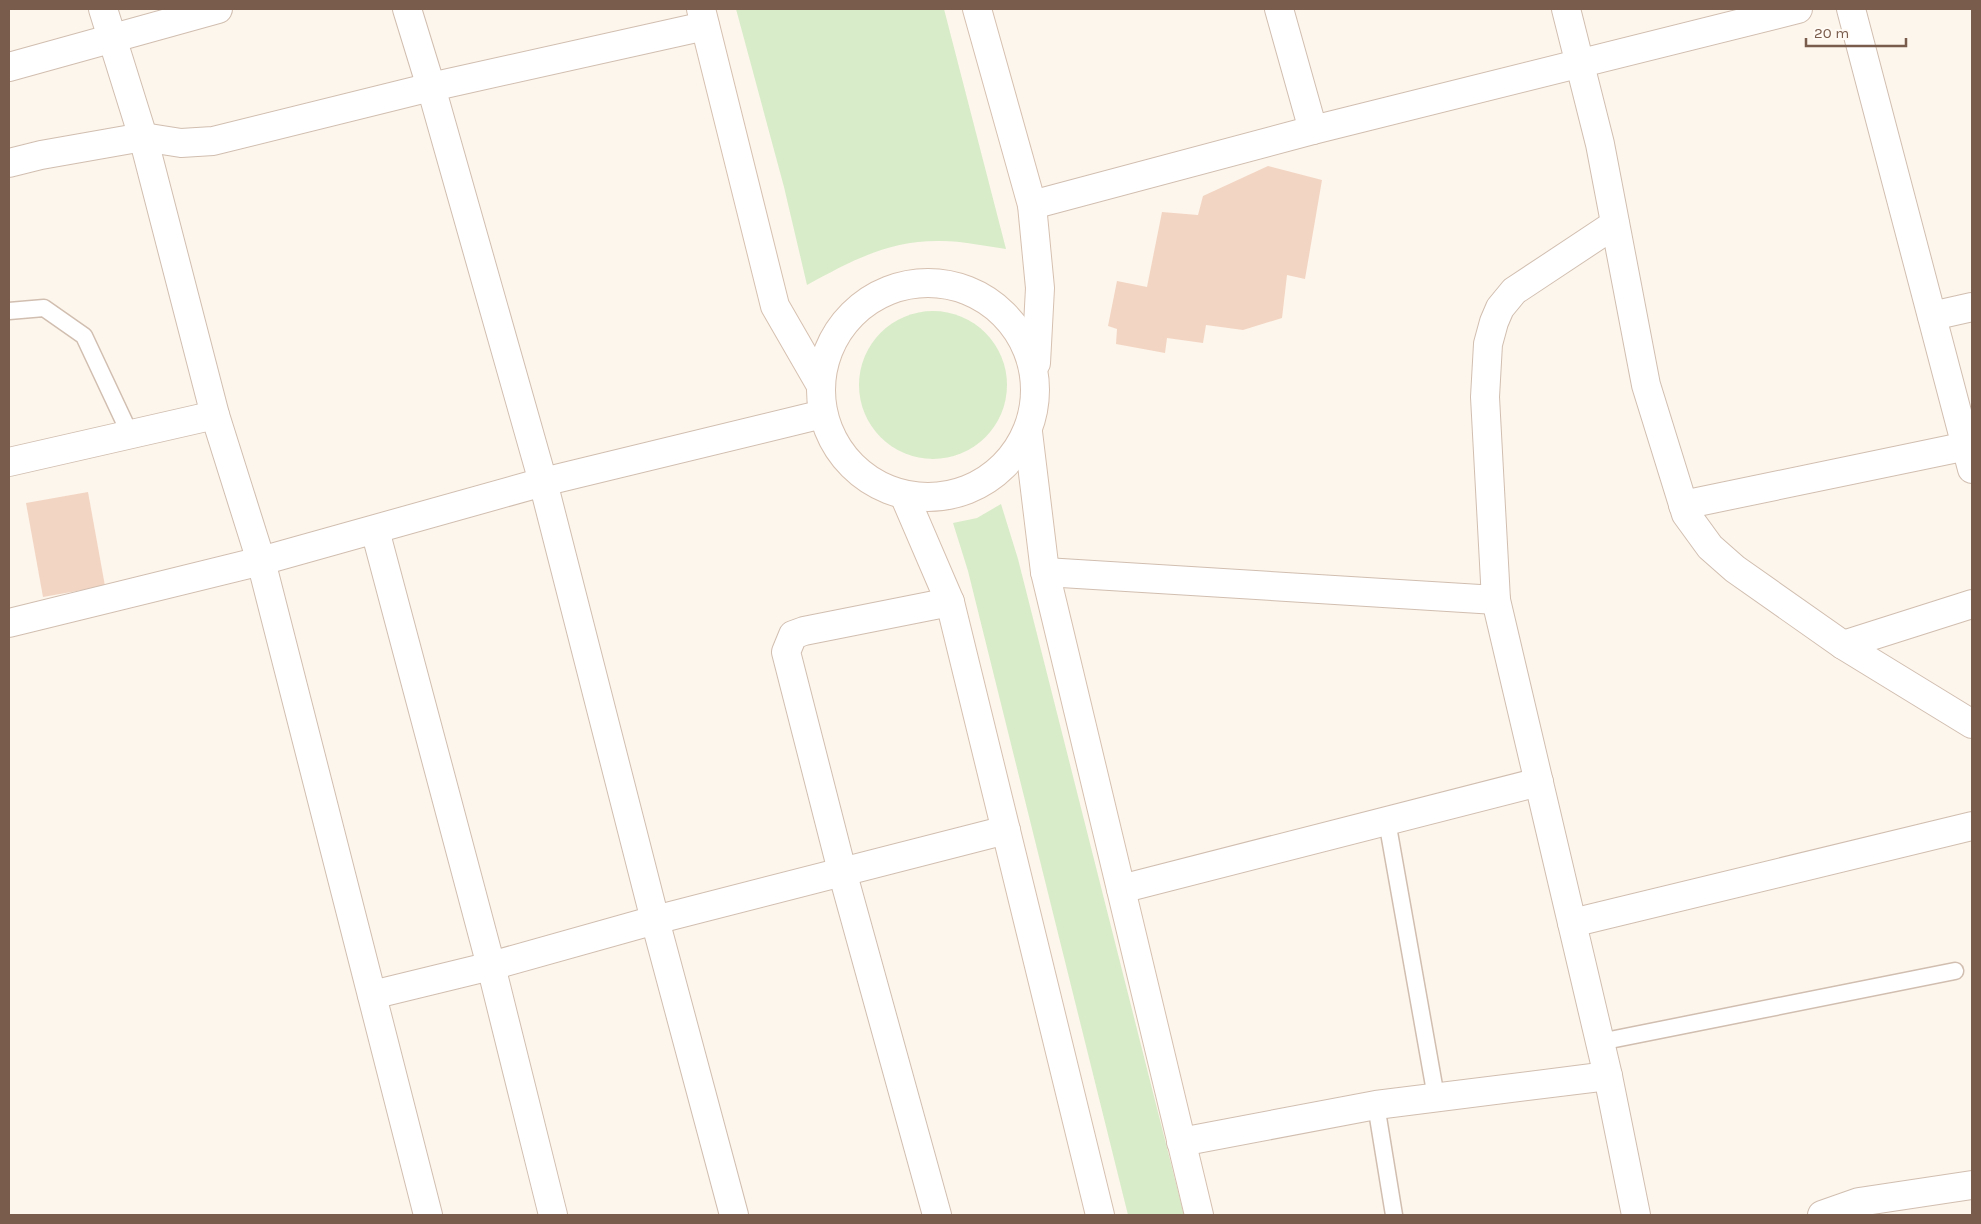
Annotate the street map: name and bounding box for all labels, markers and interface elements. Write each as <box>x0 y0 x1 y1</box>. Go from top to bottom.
scale bar <box>1806 15 1906 47</box>
text: 20 m <box>1814 24 1849 42</box>

